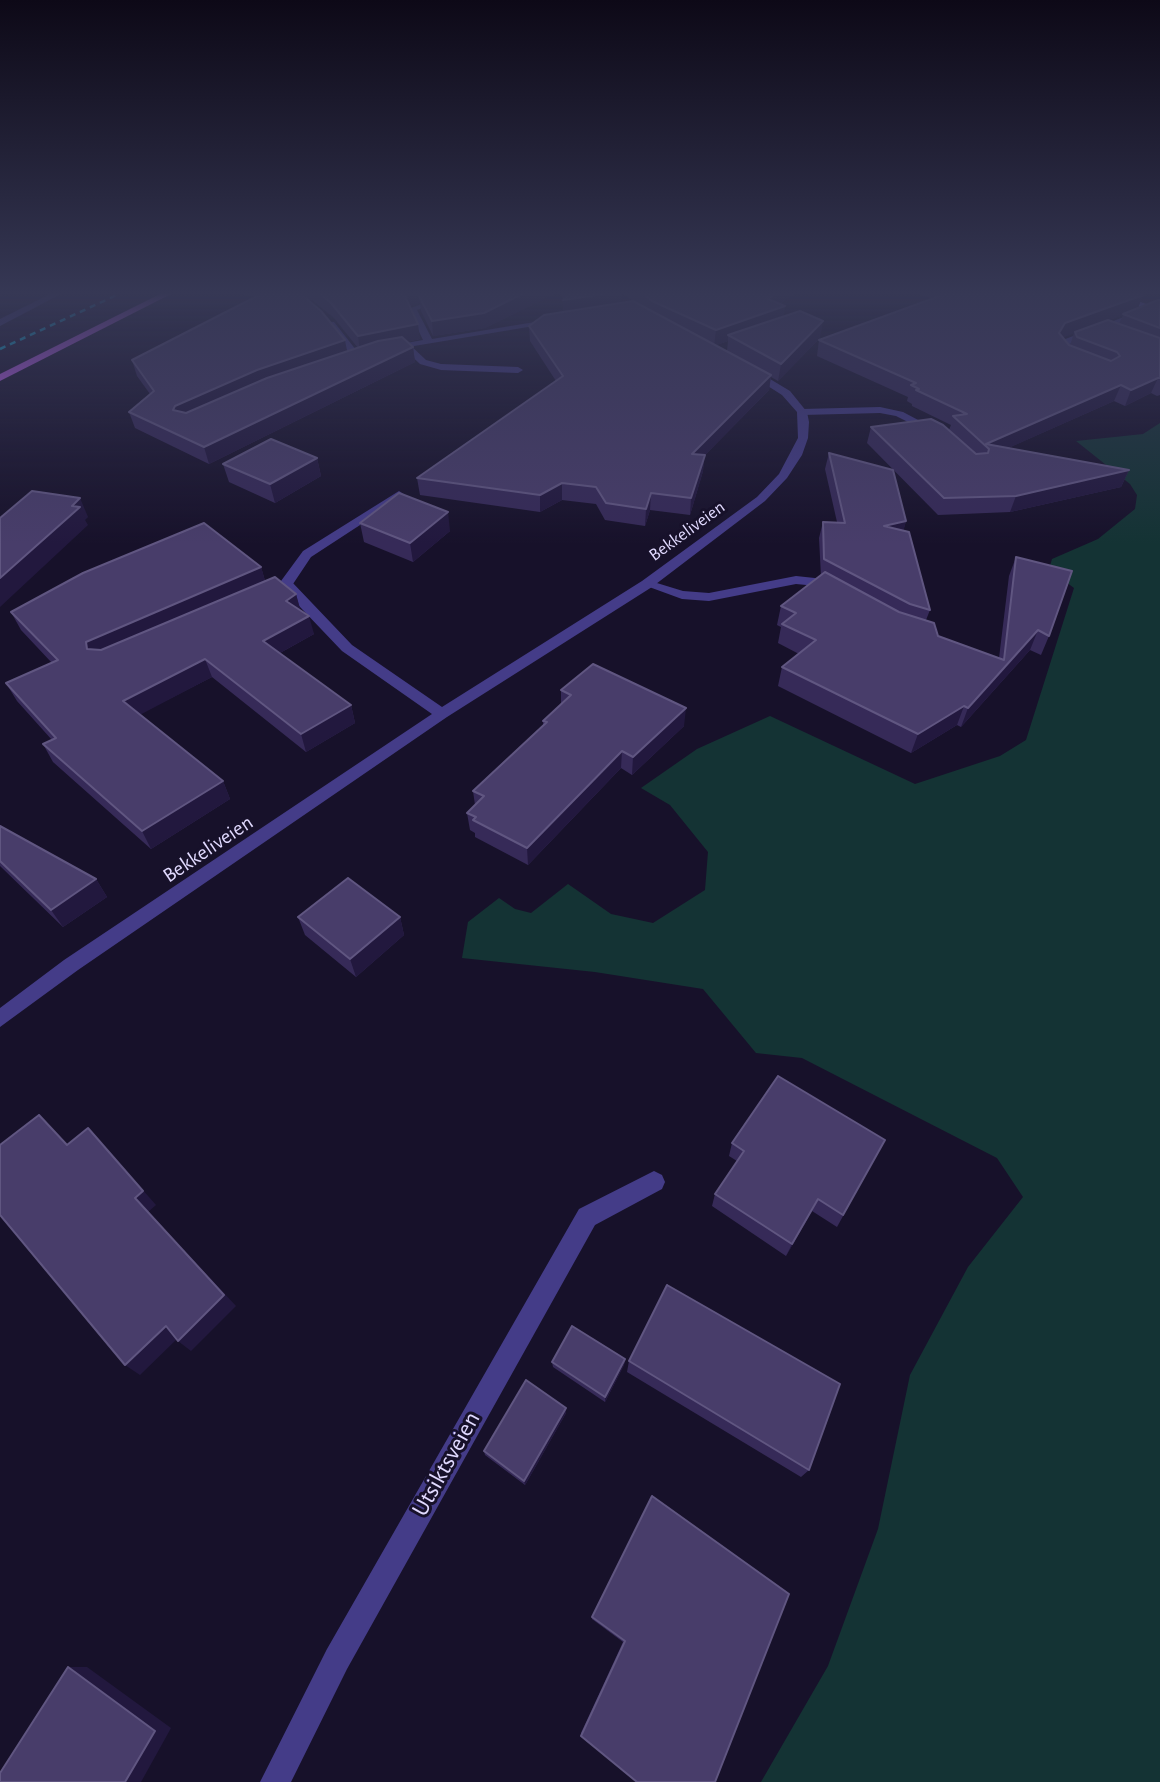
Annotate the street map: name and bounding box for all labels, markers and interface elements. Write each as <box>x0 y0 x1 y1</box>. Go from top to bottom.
street label: Bekkeliveien <box>645 496 729 566</box>
street label: Bekkeliveien <box>158 810 258 888</box>
street label: Utsiktsveien <box>406 1407 486 1521</box>

